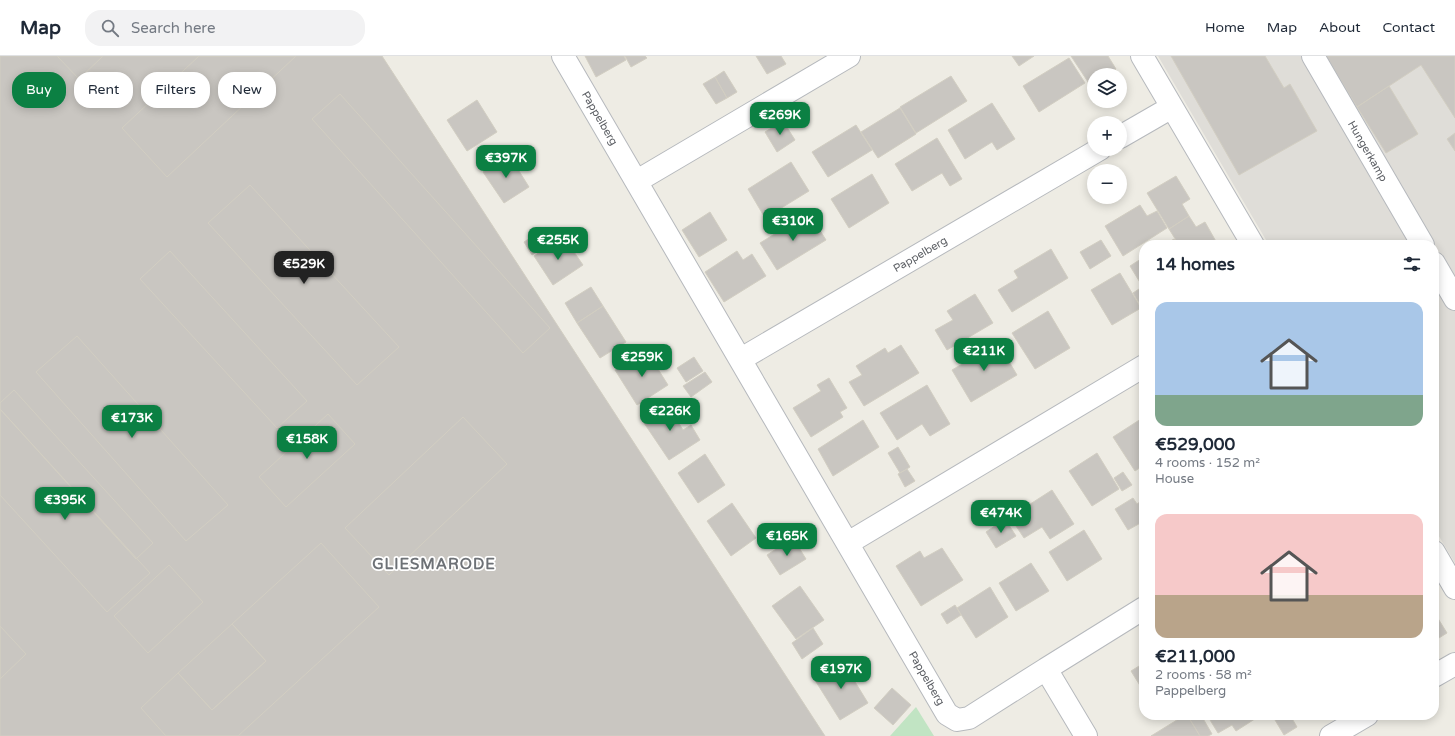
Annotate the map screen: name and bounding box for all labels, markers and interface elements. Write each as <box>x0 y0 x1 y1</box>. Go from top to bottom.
search box <box>85 10 365 46</box>
text: Map <box>20 17 61 39</box>
icon: search <box>99 17 121 39</box>
text: Search here <box>131 19 215 37</box>
text: Home <box>1205 19 1245 36</box>
text: Map <box>1267 19 1297 36</box>
text: About <box>1319 19 1361 36</box>
text: Contact <box>1383 19 1435 36</box>
map controls <box>1087 68 1127 204</box>
button: layers <box>1087 68 1127 108</box>
chip: Buy <box>12 72 66 108</box>
chip: Rent <box>74 72 133 108</box>
chip: Filters <box>141 72 210 108</box>
chip: New <box>218 72 276 108</box>
street label: Pappelberg <box>579 89 620 148</box>
pin: €269K <box>752 102 808 136</box>
text: €269K <box>759 107 801 123</box>
button: + <box>1087 116 1127 156</box>
street label: Hungerkamp <box>1345 119 1390 184</box>
pin: €397K <box>478 145 534 179</box>
text: €397K <box>485 150 527 166</box>
button: − <box>1087 164 1127 204</box>
pin: €310K <box>765 208 821 242</box>
text: €310K <box>772 213 814 229</box>
pin: €255K <box>530 227 586 261</box>
text: €255K <box>537 232 579 248</box>
street label: Pappelberg <box>891 234 950 275</box>
pin: €529K <box>276 251 332 285</box>
icon: filters <box>1401 253 1423 275</box>
text: 14 homes <box>1155 254 1235 275</box>
text: €529K <box>283 256 325 272</box>
icon: home <box>1253 328 1325 400</box>
pin: €211K <box>956 338 1012 372</box>
text: €211K <box>963 343 1005 359</box>
pin: €259K <box>614 344 670 378</box>
text: €259K <box>621 349 663 365</box>
pin: €226K <box>642 398 698 432</box>
text: €226K <box>649 403 691 419</box>
pin: €173K <box>104 405 160 439</box>
text: €173K <box>111 410 153 426</box>
pin: €158K <box>279 426 335 460</box>
text: €158K <box>286 431 328 447</box>
text: €529,000 <box>1155 434 1235 455</box>
text: 4 rooms · 152 m² <box>1155 455 1260 471</box>
text: House <box>1155 471 1194 487</box>
pin: €395K <box>37 487 93 521</box>
text: €395K <box>44 492 86 508</box>
pin: €474K <box>973 500 1029 534</box>
text: €474K <box>980 505 1022 521</box>
pin: €165K <box>759 523 815 557</box>
text: €165K <box>766 528 808 544</box>
icon: home <box>1253 540 1325 612</box>
district label: GLIESMARODE <box>372 555 496 573</box>
text: €211,000 <box>1155 646 1235 667</box>
street label: Pappelberg <box>906 649 947 708</box>
pin: €197K <box>813 656 869 690</box>
text: €197K <box>820 661 862 677</box>
text: 2 rooms · 58 m² <box>1155 667 1252 683</box>
text: Pappelberg <box>1155 683 1226 699</box>

